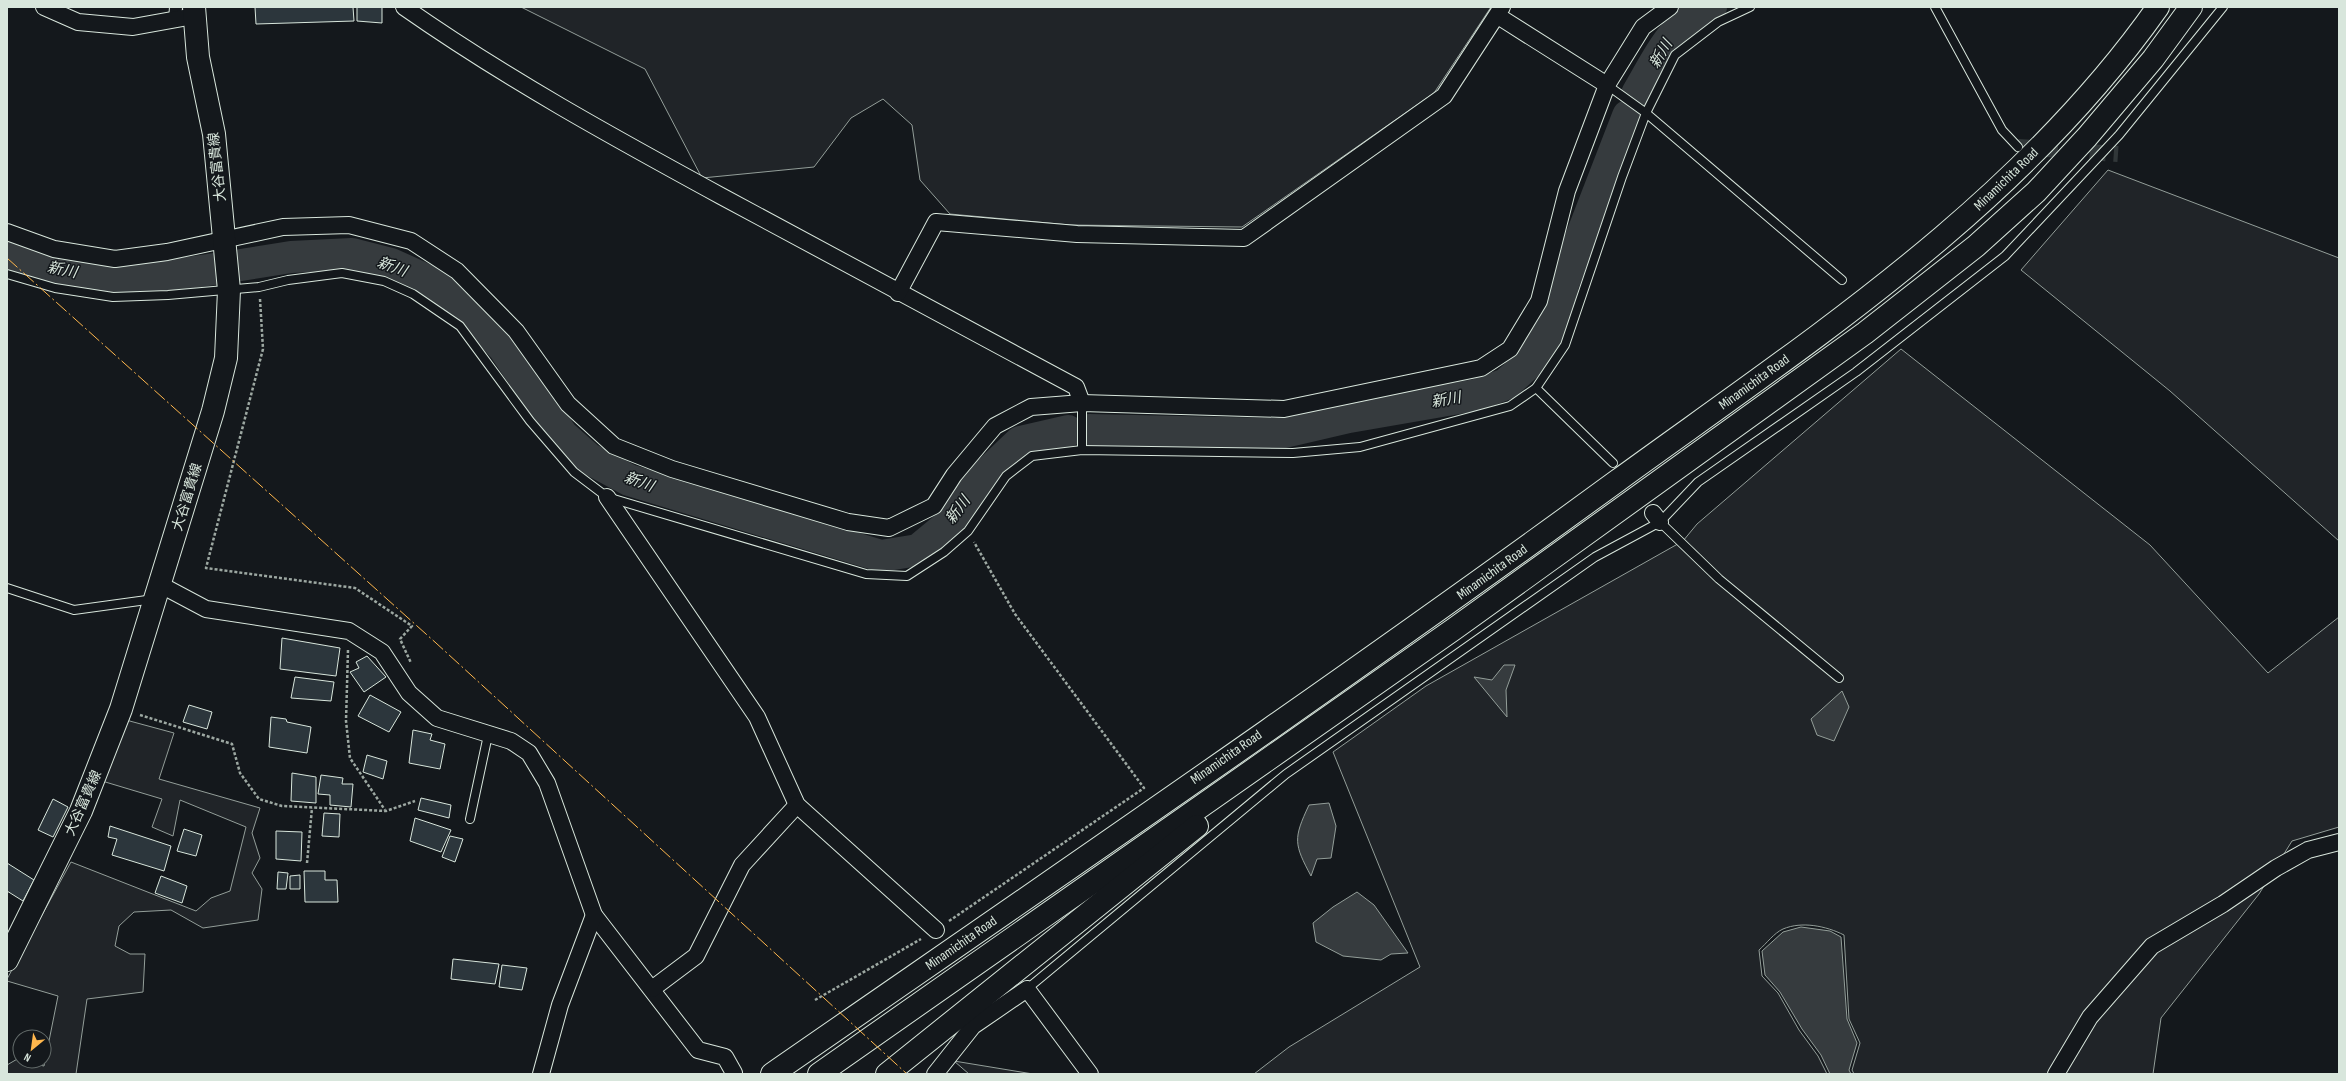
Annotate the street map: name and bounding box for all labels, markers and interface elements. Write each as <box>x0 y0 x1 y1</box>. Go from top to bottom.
water label: 新川 <box>1645 35 1678 72</box>
street label: 大谷富貴線 <box>205 131 229 203</box>
street label: Minamichita Road <box>1970 144 2042 214</box>
water label: 新川 <box>375 253 411 282</box>
water label: 新川 <box>45 258 80 283</box>
street label: Minamichita Road <box>1715 351 1793 413</box>
water label: 新川 <box>1430 388 1464 412</box>
street label: 大谷富貴線 <box>169 461 205 533</box>
water label: 新川 <box>622 468 658 497</box>
water label: 新川 <box>941 491 976 528</box>
street label: Minamichita Road <box>1453 541 1531 603</box>
street label: Minamichita Road <box>1187 726 1265 788</box>
street label: 大谷富貴線 <box>61 768 105 838</box>
street label: Minamichita Road <box>922 912 1000 974</box>
north arrow <box>12 1029 52 1069</box>
text: N <box>22 1050 33 1064</box>

